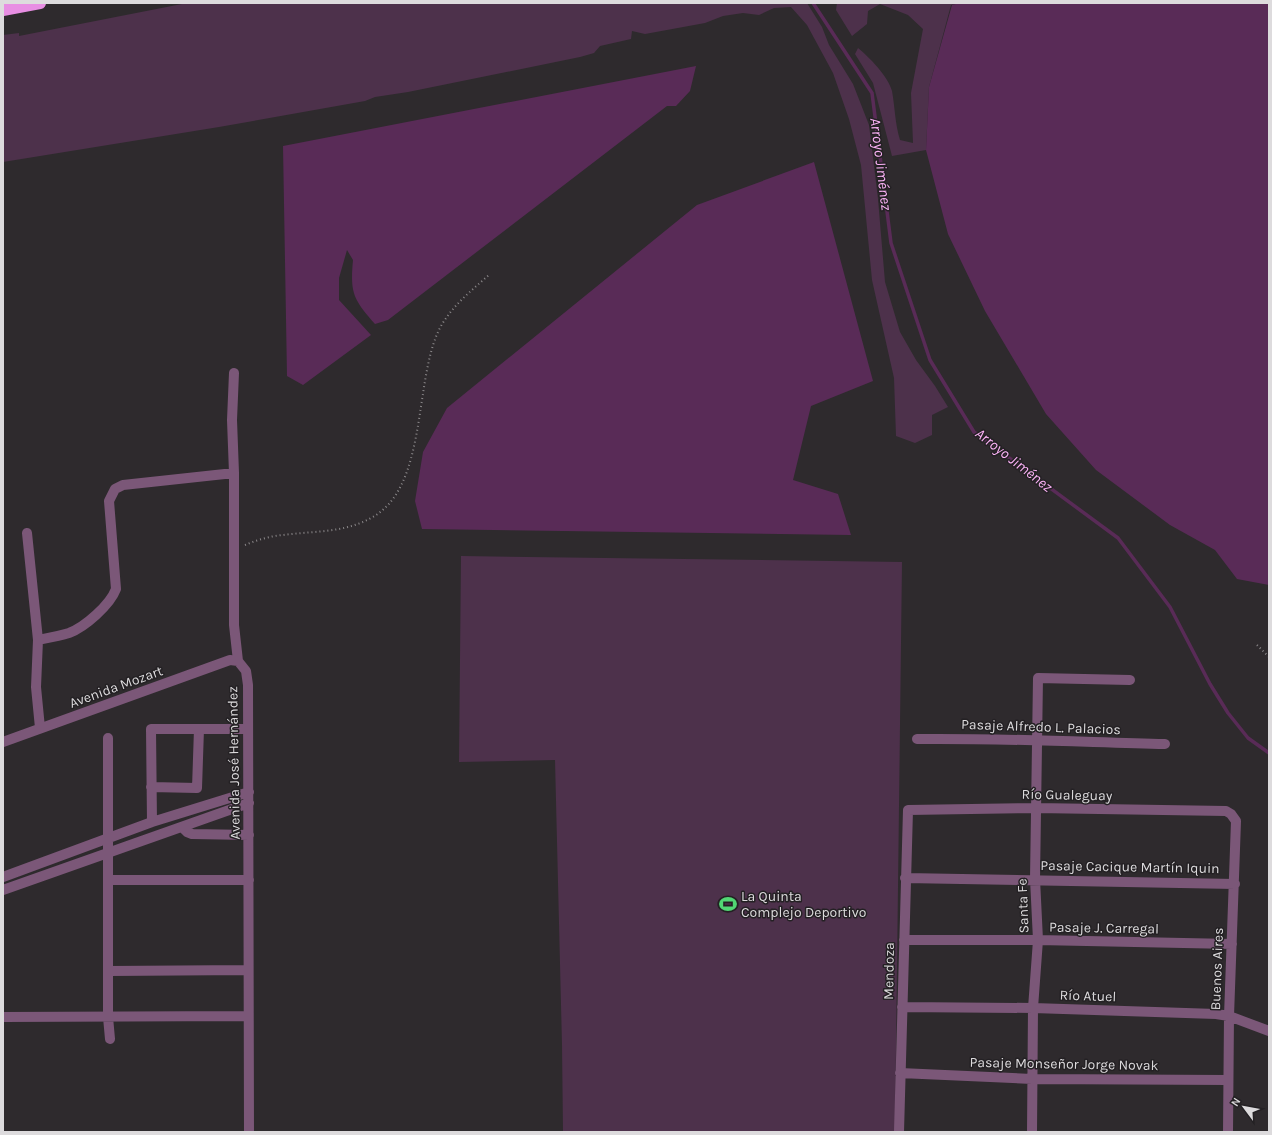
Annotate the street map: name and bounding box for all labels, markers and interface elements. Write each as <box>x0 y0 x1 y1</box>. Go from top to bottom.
water label: Arroyo Jiménez <box>866 117 896 212</box>
water label: Arroyo Jiménez <box>972 424 1057 496</box>
street label: Avenida Mozart <box>67 662 165 712</box>
street label: Avenida José Hernández <box>224 686 244 840</box>
street label: Pasaje Alfredo L. Palacios <box>961 716 1121 738</box>
street label: Río Gualeguay <box>1022 786 1113 804</box>
street label: Pasaje Cacique Martín Iquin <box>1040 857 1220 877</box>
street label: Santa Fe <box>1014 878 1032 934</box>
place label: La Quinta Complejo Deportivo <box>741 888 866 921</box>
sports icon: La Quinta Complejo Deportivo <box>718 894 738 914</box>
street label: Pasaje J. Carregal <box>1049 919 1159 937</box>
street label: Buenos Aires <box>1207 927 1227 1011</box>
street label: Mendoza <box>880 942 898 1000</box>
street label: Río Atuel <box>1059 987 1117 1005</box>
street label: Pasaje Monseñor Jorge Novak <box>969 1054 1159 1074</box>
north arrow <box>1224 1087 1264 1127</box>
text: N <box>1228 1095 1244 1109</box>

